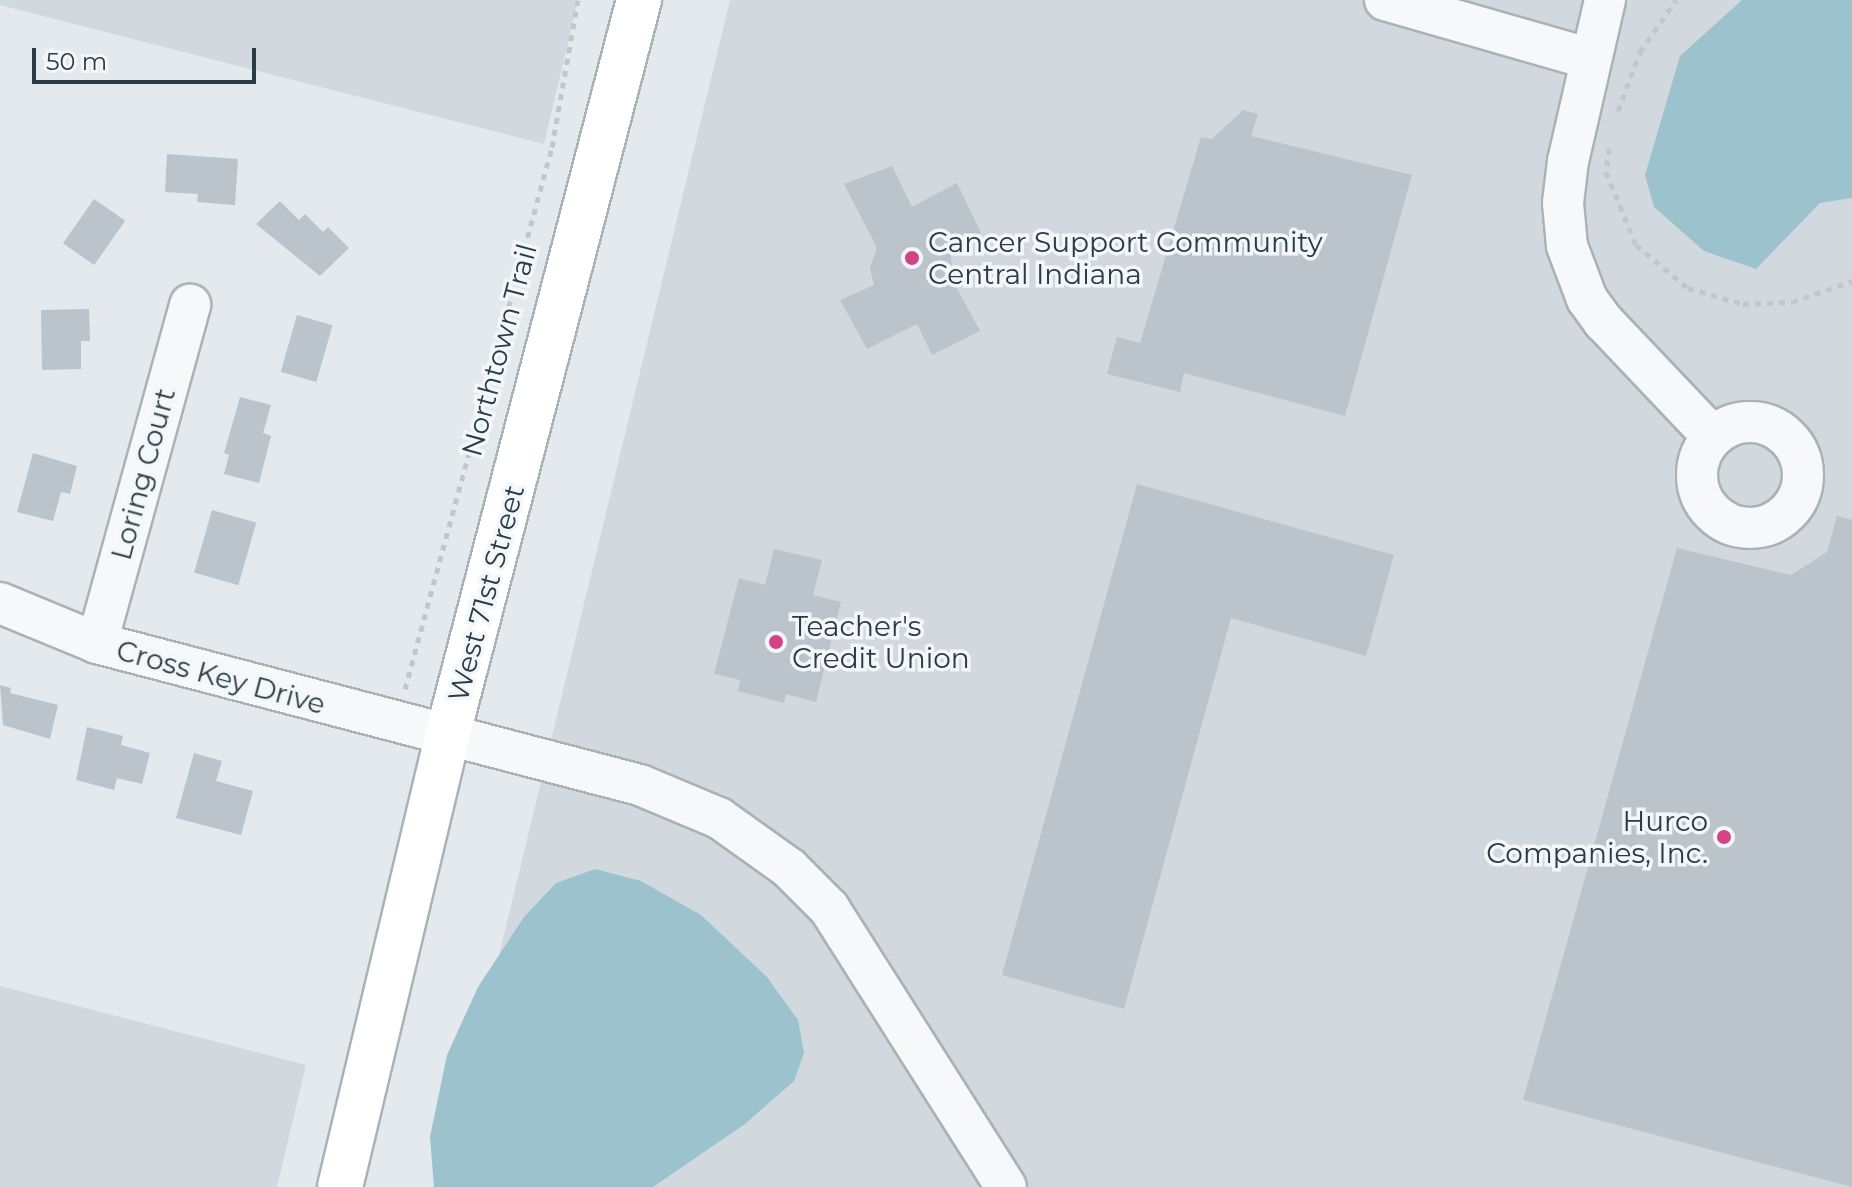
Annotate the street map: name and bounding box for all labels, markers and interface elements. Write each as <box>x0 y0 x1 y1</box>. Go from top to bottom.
scale bar <box>36 32 260 82</box>
text: 50 m <box>46 47 107 76</box>
place label: Cancer Support Community Central Indiana <box>928 225 1323 291</box>
street label: Northtown Trail <box>455 240 543 460</box>
marker: Cancer Support Community Central Indiana <box>903 249 921 267</box>
street label: Loring Court <box>104 384 182 564</box>
street label: West 71st Street <box>441 481 531 705</box>
place label: Teacher's Credit Union <box>792 609 970 675</box>
street label: Cross Key Drive <box>113 633 329 721</box>
marker: Teacher's Credit Union <box>767 633 785 651</box>
place label: Hurco Companies, Inc. <box>1486 804 1708 870</box>
marker: Hurco Companies, Inc. <box>1715 828 1733 846</box>

